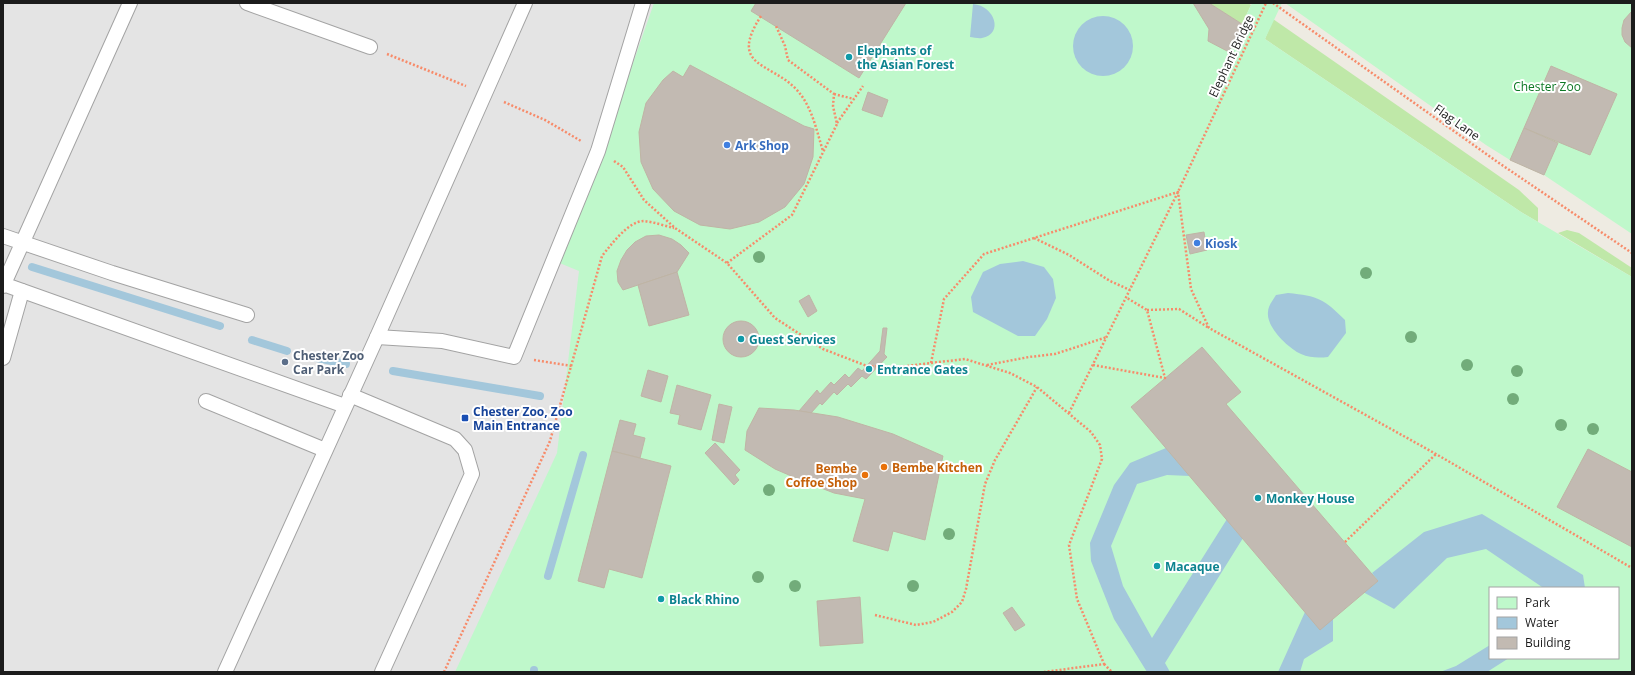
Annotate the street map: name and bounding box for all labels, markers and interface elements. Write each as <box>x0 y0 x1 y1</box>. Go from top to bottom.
street label: Elephant Bridge <box>1205 12 1258 100</box>
place label: Elephants of the Asian Forest <box>857 42 954 73</box>
marker: Elephants of the Asian Forest <box>844 52 854 62</box>
park label: Chester Zoo <box>1513 78 1581 95</box>
street label: Flag Lane <box>1431 100 1484 144</box>
place label: Ark Shop <box>735 137 789 154</box>
marker: Ark Shop <box>722 140 732 150</box>
place label: Kiosk <box>1205 235 1238 252</box>
marker: Kiosk <box>1192 238 1202 248</box>
place label: Guest Services <box>749 331 836 348</box>
marker: Guest Services <box>736 334 746 344</box>
place label: Chester Zoo Car Park <box>293 347 364 378</box>
marker: Chester Zoo Car Park <box>280 357 290 367</box>
place label: Entrance Gates <box>877 361 968 378</box>
marker: Entrance Gates <box>864 364 874 374</box>
place label: Chester Zoo, Zoo Main Entrance <box>473 403 573 434</box>
marker: Chester Zoo, Zoo Main Entrance <box>460 413 470 423</box>
place label: Bembe Kitchen <box>892 459 983 476</box>
place label: Bembe Coffoe Shop <box>785 460 857 491</box>
marker: Bembe Kitchen <box>879 462 889 472</box>
marker: Bembe Coffoe Shop <box>860 470 870 480</box>
place label: Monkey House <box>1266 490 1355 507</box>
marker: Monkey House <box>1253 493 1263 503</box>
place label: Macaque <box>1165 558 1220 575</box>
marker: Macaque <box>1152 561 1162 571</box>
legend <box>1489 587 1619 659</box>
place label: Black Rhino <box>669 591 740 608</box>
marker: Black Rhino <box>656 594 666 604</box>
text: Park <box>1525 594 1551 611</box>
text: Water <box>1525 614 1559 631</box>
text: Building <box>1525 634 1571 651</box>

